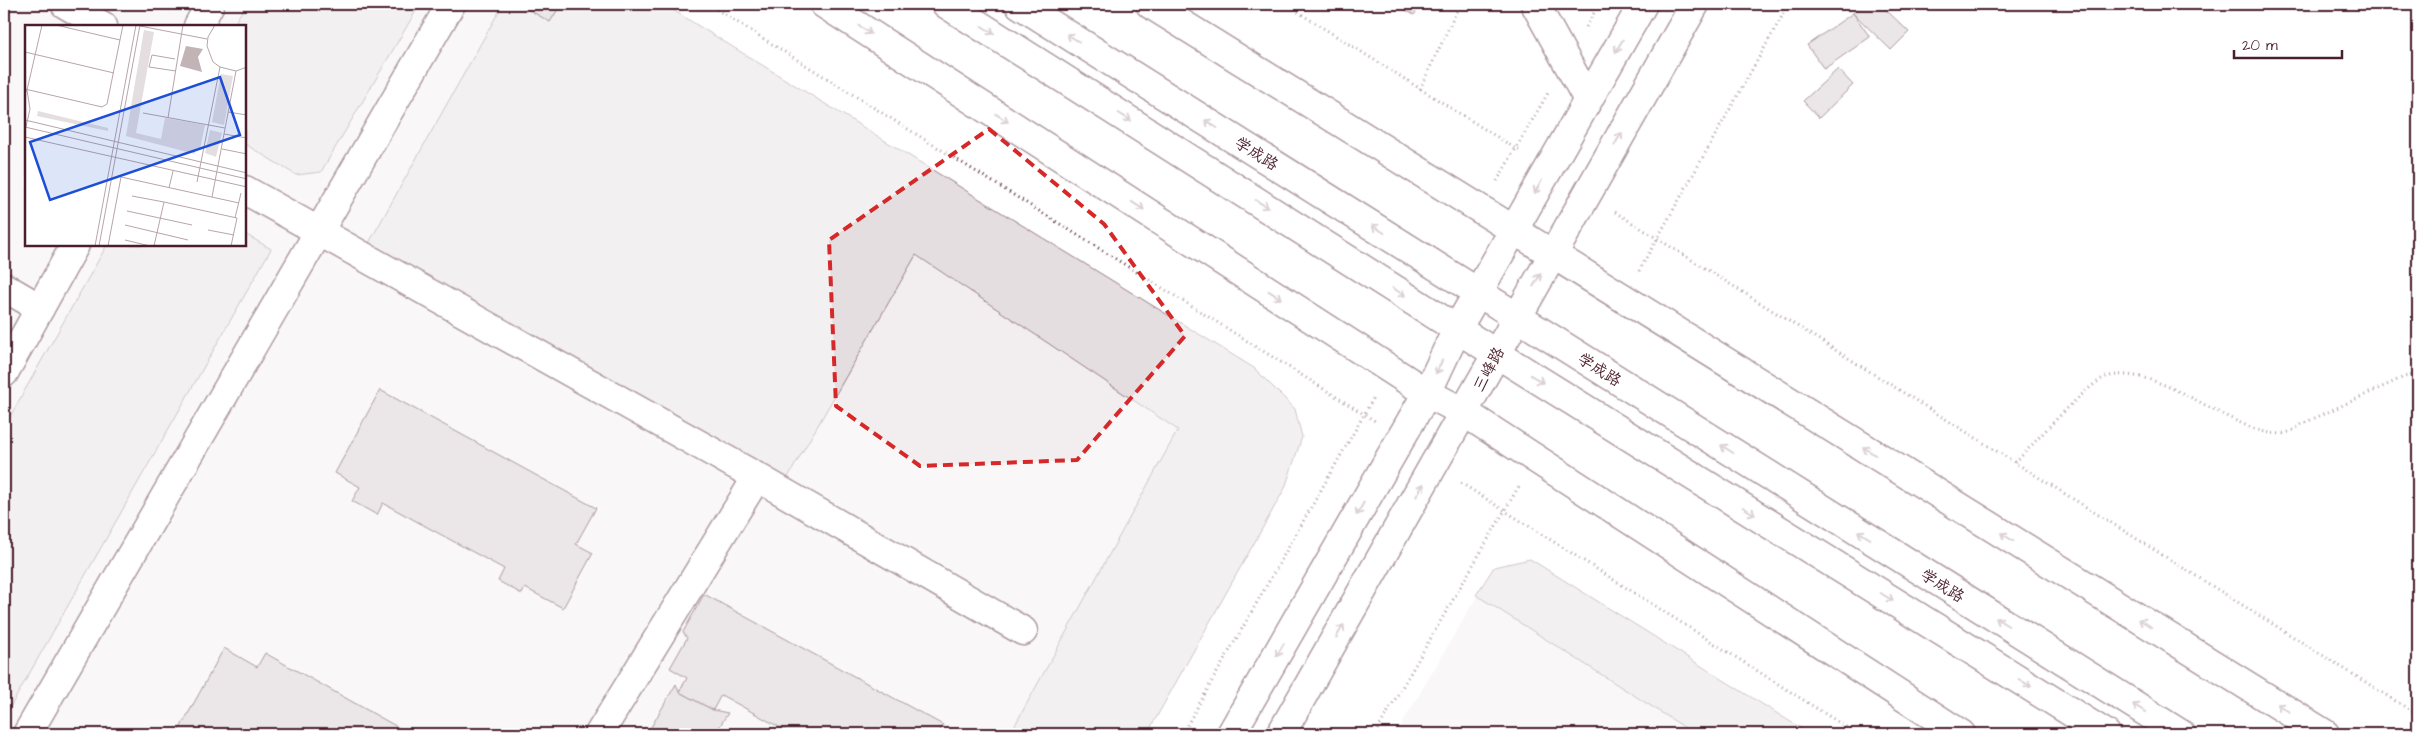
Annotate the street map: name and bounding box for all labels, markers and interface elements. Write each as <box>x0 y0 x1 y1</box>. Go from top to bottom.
inset map <box>25 25 246 246</box>
one-way arrow <box>858 25 872 35</box>
one-way arrow <box>980 25 994 35</box>
scale bar <box>2234 28 2342 60</box>
one-way arrow <box>1066 32 1080 43</box>
text: 20 m <box>2242 35 2278 56</box>
one-way arrow <box>1613 39 1623 53</box>
one-way arrow <box>1117 112 1131 122</box>
one-way arrow <box>994 114 1008 124</box>
one-way arrow <box>1204 119 1218 129</box>
one-way arrow <box>1613 131 1623 146</box>
street label: 学成路 <box>1230 132 1283 176</box>
one-way arrow <box>1533 180 1543 194</box>
one-way arrow <box>1254 200 1268 210</box>
one-way arrow <box>1131 202 1145 212</box>
one-way arrow <box>1371 224 1385 234</box>
one-way arrow <box>1533 273 1543 288</box>
one-way arrow <box>1391 287 1405 297</box>
one-way arrow <box>1267 290 1281 300</box>
street label: 三峰路 <box>1468 343 1510 396</box>
street label: 学成路 <box>1573 348 1626 392</box>
one-way arrow <box>1434 359 1443 374</box>
one-way arrow <box>1530 373 1544 384</box>
one-way arrow <box>1720 444 1734 454</box>
one-way arrow <box>1863 446 1877 456</box>
one-way arrow <box>1416 484 1426 498</box>
one-way arrow <box>1355 501 1365 515</box>
one-way arrow <box>1742 506 1756 517</box>
one-way arrow <box>1858 530 1872 540</box>
one-way arrow <box>2001 531 2015 541</box>
street label: 学成路 <box>1916 564 1969 608</box>
one-way arrow <box>1879 593 1893 603</box>
one-way arrow <box>1995 617 2009 627</box>
one-way arrow <box>2139 617 2153 627</box>
one-way arrow <box>1335 625 1345 639</box>
one-way arrow <box>1274 642 1284 656</box>
one-way arrow <box>2017 679 2031 689</box>
one-way arrow <box>2133 703 2147 713</box>
one-way arrow <box>2277 703 2291 713</box>

